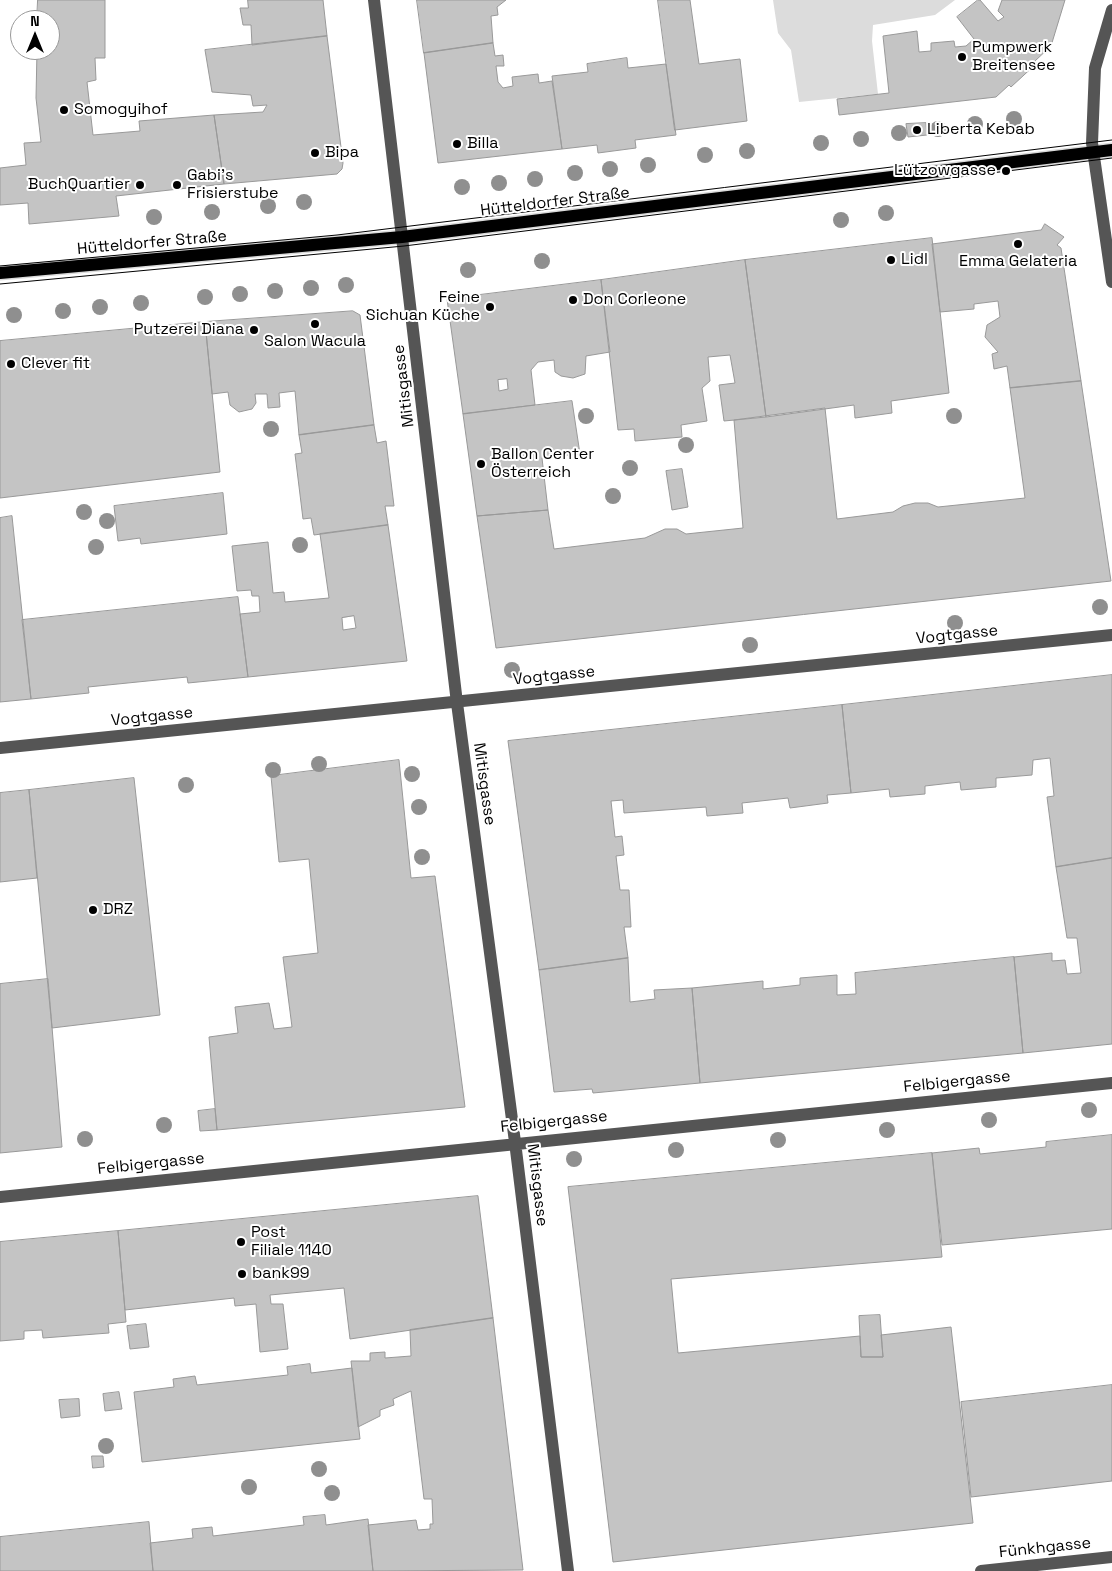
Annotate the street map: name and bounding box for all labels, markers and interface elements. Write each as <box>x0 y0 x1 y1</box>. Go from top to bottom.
north arrow <box>10 10 60 60</box>
text: N <box>30 12 40 30</box>
place label: Pumpwerk Breitensee <box>972 38 1055 76</box>
marker: Pumpwerk Breitensee <box>956 51 968 63</box>
place label: Somogyihof <box>74 100 168 120</box>
marker: Somogyihof <box>58 104 70 116</box>
place label: Liberta Kebab <box>927 120 1035 140</box>
marker: Liberta Kebab <box>911 124 923 136</box>
place label: Billa <box>467 134 499 154</box>
marker: Billa <box>451 138 463 150</box>
place label: Bipa <box>325 143 359 163</box>
marker: Bipa <box>309 147 321 159</box>
place label: Lützowgasse <box>894 161 996 181</box>
marker: Lützowgasse <box>1000 165 1012 177</box>
place label: Gabi's Frisierstube <box>187 166 278 204</box>
place label: BuchQuartier <box>28 175 130 195</box>
marker: BuchQuartier <box>134 179 146 191</box>
marker: Gabi's Frisierstube <box>171 179 183 191</box>
street label: Hütteldorfer Straße <box>479 183 631 221</box>
street label: Hütteldorfer Straße <box>76 227 228 259</box>
marker: Emma Gelateria <box>1012 238 1024 250</box>
place label: Lidl <box>901 250 928 270</box>
place label: Emma Gelateria <box>959 252 1077 272</box>
marker: Lidl <box>885 254 897 266</box>
place label: Feine Sichuan Küche <box>366 288 480 326</box>
place label: Don Corleone <box>583 290 686 310</box>
marker: Don Corleone <box>567 294 579 306</box>
marker: Feine Sichuan Küche <box>484 301 496 313</box>
marker: Salon Wacula <box>309 318 321 330</box>
place label: Putzerei Diana <box>134 320 244 340</box>
marker: Putzerei Diana <box>248 324 260 336</box>
place label: Salon Wacula <box>264 332 366 352</box>
street label: Mitisgasse <box>389 344 419 428</box>
place label: Clever fit <box>21 354 90 374</box>
marker: Clever fit <box>5 358 17 370</box>
place label: Ballon Center Österreich <box>491 445 594 483</box>
marker: Ballon Center Österreich <box>475 458 487 470</box>
street label: Vogtgasse <box>915 621 999 649</box>
street label: Vogtgasse <box>512 662 596 690</box>
street label: Vogtgasse <box>110 703 194 731</box>
street label: Mitisgasse <box>469 741 499 827</box>
place label: DRZ <box>103 900 133 920</box>
marker: DRZ <box>87 904 99 916</box>
street label: Felbigergasse <box>903 1067 1011 1097</box>
street label: Felbigergasse <box>500 1107 608 1137</box>
street label: Mitisgasse <box>522 1143 552 1227</box>
street label: Felbigergasse <box>97 1149 205 1179</box>
place label: Post Filiale 1140 <box>251 1223 332 1261</box>
marker: Post Filiale 1140 <box>235 1236 247 1248</box>
place label: bank99 <box>252 1264 310 1284</box>
marker: bank99 <box>236 1268 248 1280</box>
street label: Fünkhgasse <box>998 1534 1092 1562</box>

